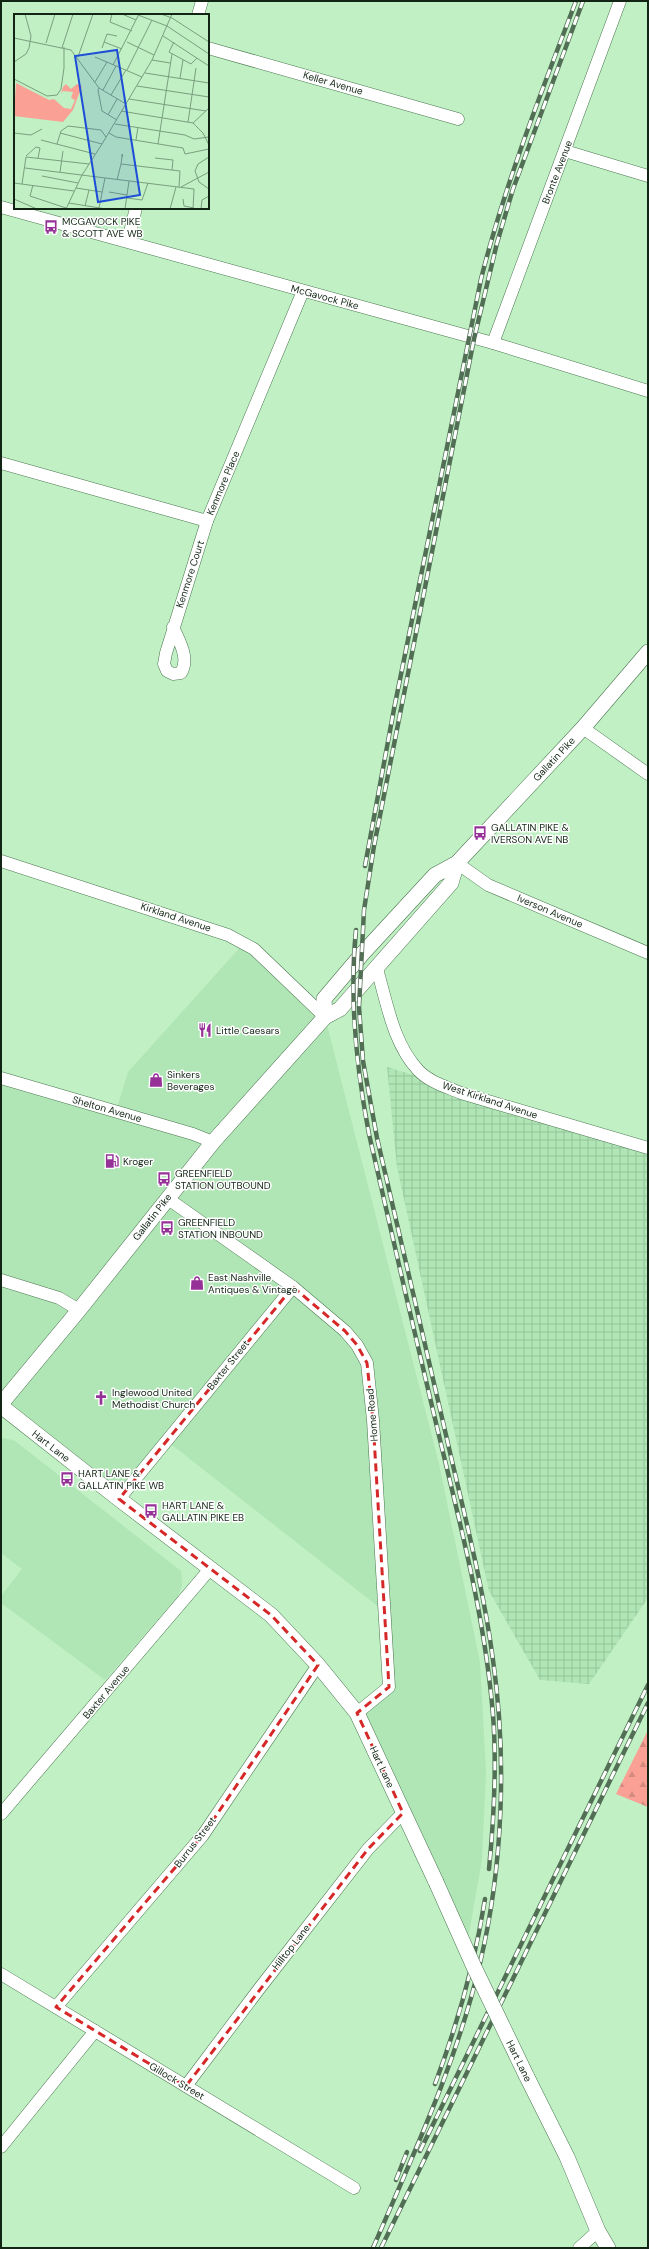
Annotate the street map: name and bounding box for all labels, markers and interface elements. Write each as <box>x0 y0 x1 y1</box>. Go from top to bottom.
inset map <box>14 14 209 209</box>
street label: Keller Avenue <box>302 68 365 98</box>
street label: Bronte Avenue <box>539 138 575 206</box>
place label: MCGAVOCK PIKE & SCOTT AVE WB <box>62 215 143 240</box>
bus stop icon: MCGAVOCK PIKE & SCOTT AVE WB <box>43 219 59 235</box>
street label: McGavock Pike <box>290 282 361 312</box>
street label: Kenmore Place <box>204 449 242 517</box>
street label: Kenmore Court <box>173 539 207 609</box>
street label: Gallatin Pike <box>530 734 578 784</box>
place label: GALLATIN PIKE & IVERSON AVE NB <box>491 821 569 846</box>
bus stop icon: GALLATIN PIKE & IVERSON AVE NB <box>472 825 488 841</box>
street label: Iverson Avenue <box>515 891 585 931</box>
street label: Kirkland Avenue <box>139 899 213 935</box>
restaurant icon: Little Caesars <box>197 1022 213 1038</box>
place label: Little Caesars <box>216 1024 280 1037</box>
place label: Sinkers Beverages <box>167 1068 214 1093</box>
shop icon: Sinkers Beverages <box>148 1072 164 1088</box>
street label: West Kirkland Avenue <box>441 1078 540 1122</box>
street label: Shelton Avenue <box>71 1093 143 1125</box>
fuel station icon: Kroger <box>104 1153 120 1169</box>
place label: Kroger <box>123 1155 153 1168</box>
place label: GREENFIELD STATION OUTBOUND <box>175 1167 271 1192</box>
bus stop icon: GREENFIELD STATION OUTBOUND <box>156 1171 172 1187</box>
street label: Gallatin Pike <box>130 1191 175 1243</box>
place label: GREENFIELD STATION INBOUND <box>178 1216 263 1241</box>
bus stop icon: GREENFIELD STATION INBOUND <box>159 1220 175 1236</box>
place label: East Nashville Antiques & Vintage <box>208 1271 298 1296</box>
shop icon: East Nashville Antiques & Vintage <box>189 1275 205 1291</box>
street label: Baxter Street <box>204 1337 252 1393</box>
place label: Inglewood United Methodist Church <box>112 1386 195 1411</box>
street label: Home Road <box>363 1388 381 1442</box>
church icon: Inglewood United Methodist Church <box>93 1390 109 1406</box>
street label: Hart Lane <box>29 1427 73 1465</box>
place label: HART LANE & GALLATIN PIKE WB <box>78 1467 164 1492</box>
bus stop icon: HART LANE & GALLATIN PIKE WB <box>59 1471 75 1487</box>
place label: HART LANE & GALLATIN PIKE EB <box>162 1499 244 1524</box>
bus stop icon: HART LANE & GALLATIN PIKE EB <box>143 1503 159 1519</box>
street label: Baxter Avenue <box>80 1662 132 1722</box>
street label: Hart Lane <box>367 1744 397 1790</box>
street label: Burrus Street <box>171 1814 219 1870</box>
street label: Hilltop Lane <box>269 1921 313 1972</box>
street label: Hart Lane <box>503 2038 535 2084</box>
street label: Gillock Street <box>147 2059 207 2103</box>

